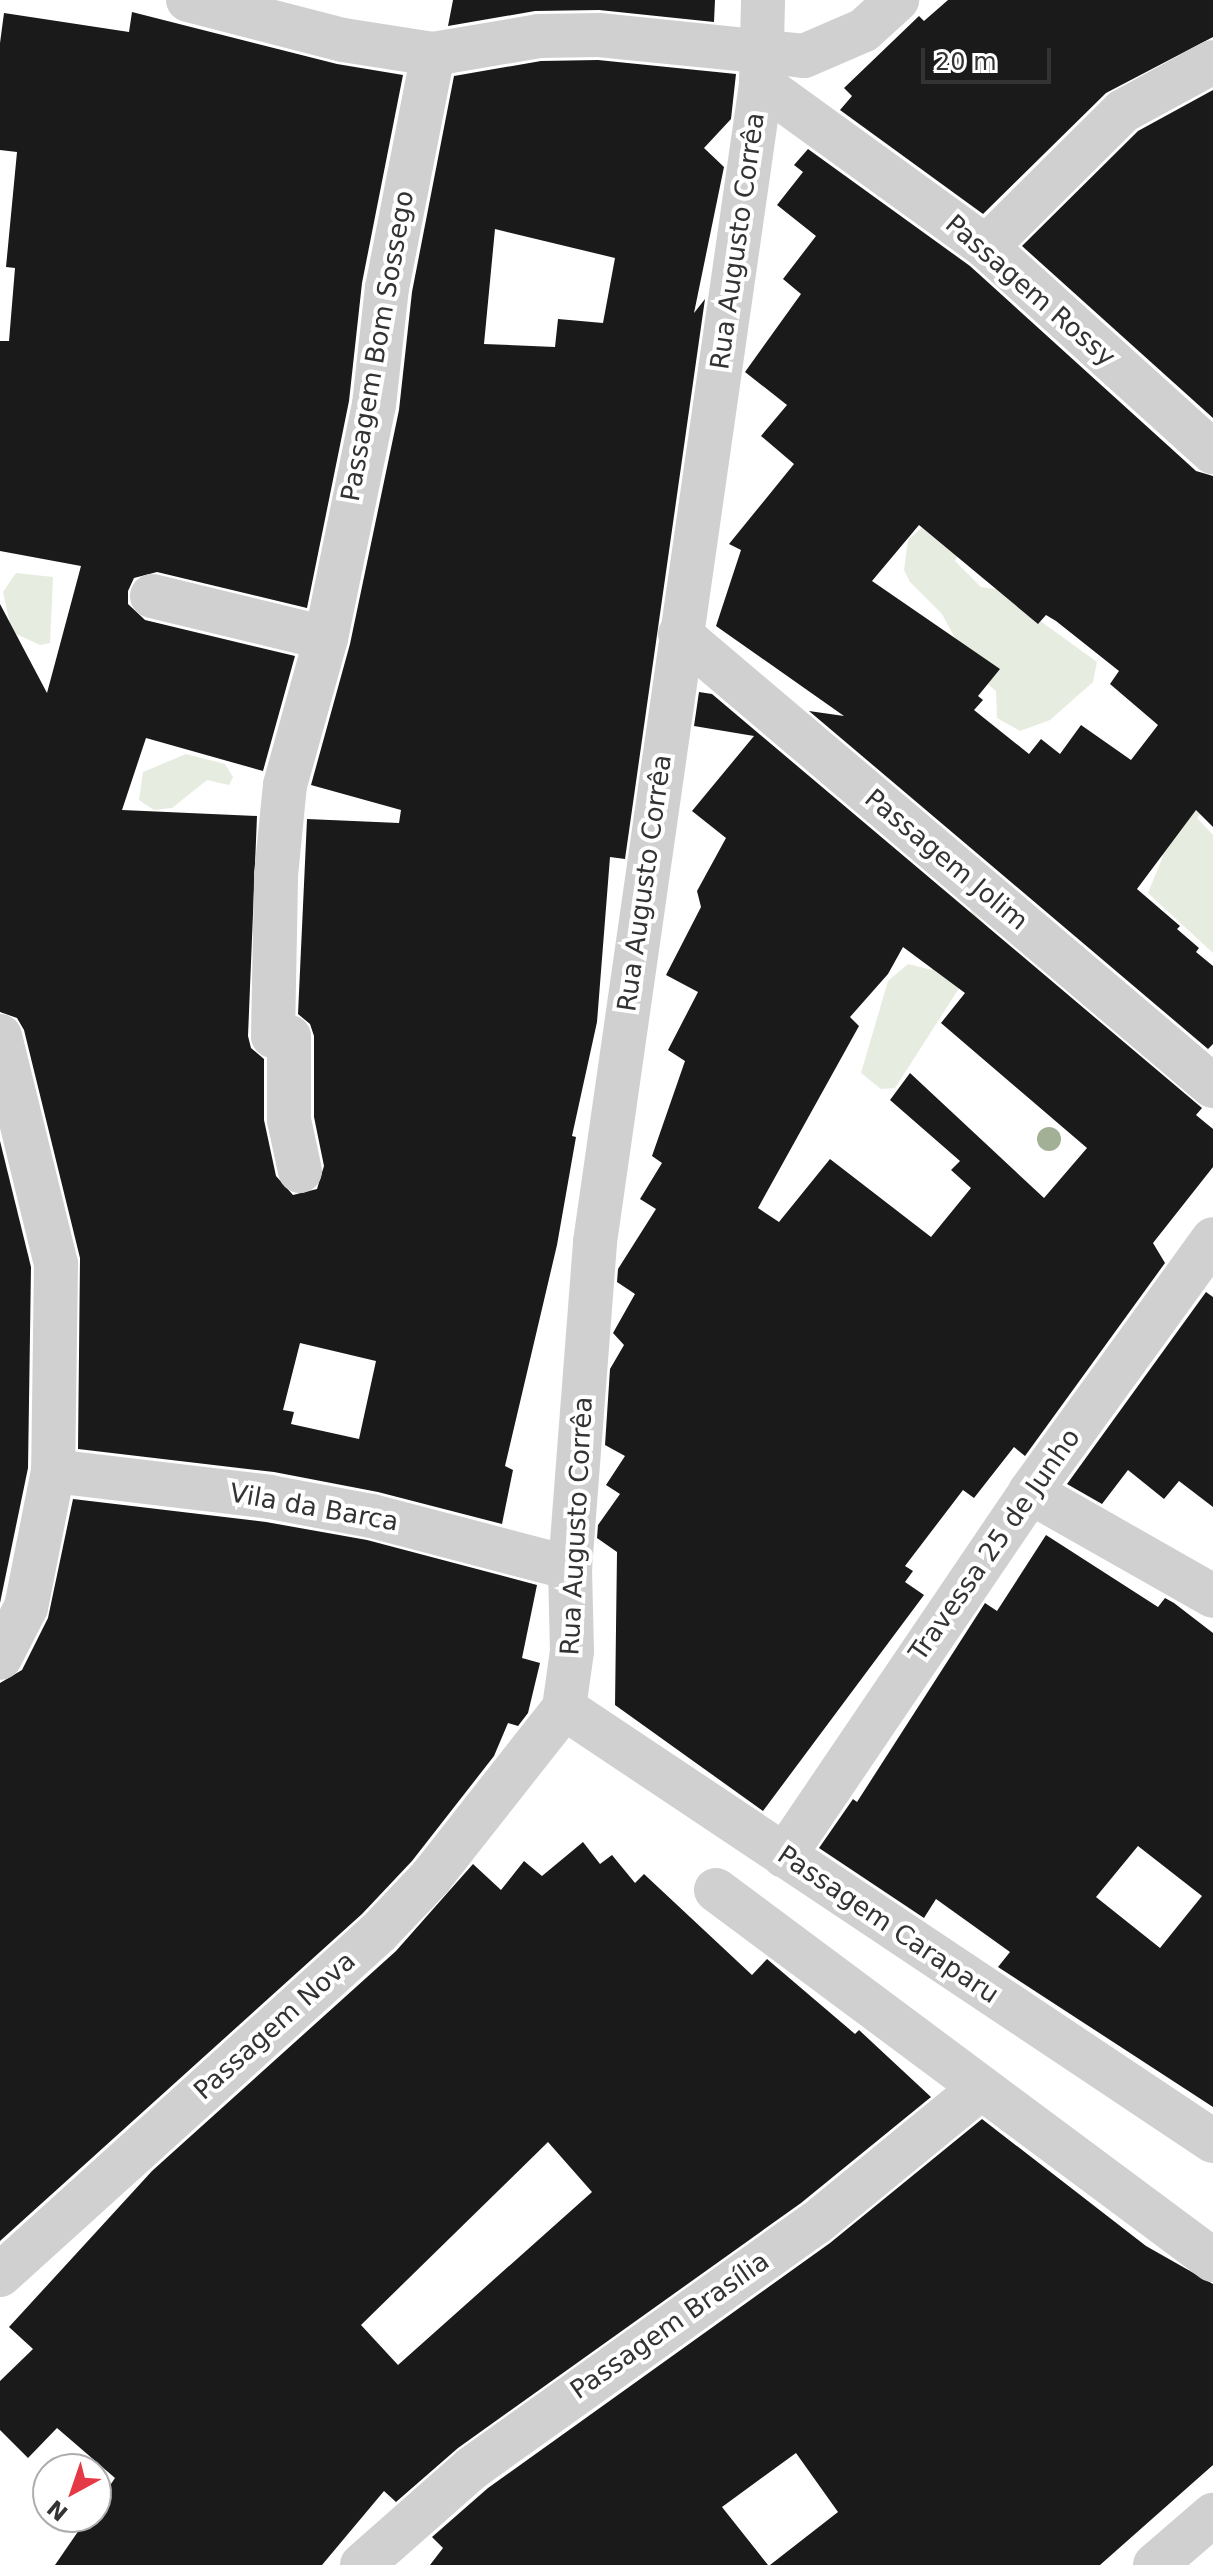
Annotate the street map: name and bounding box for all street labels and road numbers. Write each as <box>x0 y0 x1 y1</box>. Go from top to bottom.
street label: Rua Augusto Corrêa <box>705 111 771 371</box>
street label: Passagem Bom Sossego <box>335 188 421 504</box>
street label: Passagem Rossy <box>939 209 1121 373</box>
street label: Rua Augusto Corrêa <box>612 753 678 1013</box>
street label: Passagem Jolim <box>858 783 1034 937</box>
street label: Rua Augusto Corrêa <box>555 1396 599 1656</box>
street label: Travessa 25 de Junho <box>903 1423 1087 1667</box>
street label: Vila da Barca <box>227 1478 401 1538</box>
street label: Passagem Caraparu <box>772 1839 1004 2011</box>
street label: Passagem Nova <box>188 1945 362 2107</box>
street label: Passagem Brasília <box>565 2246 775 2406</box>

